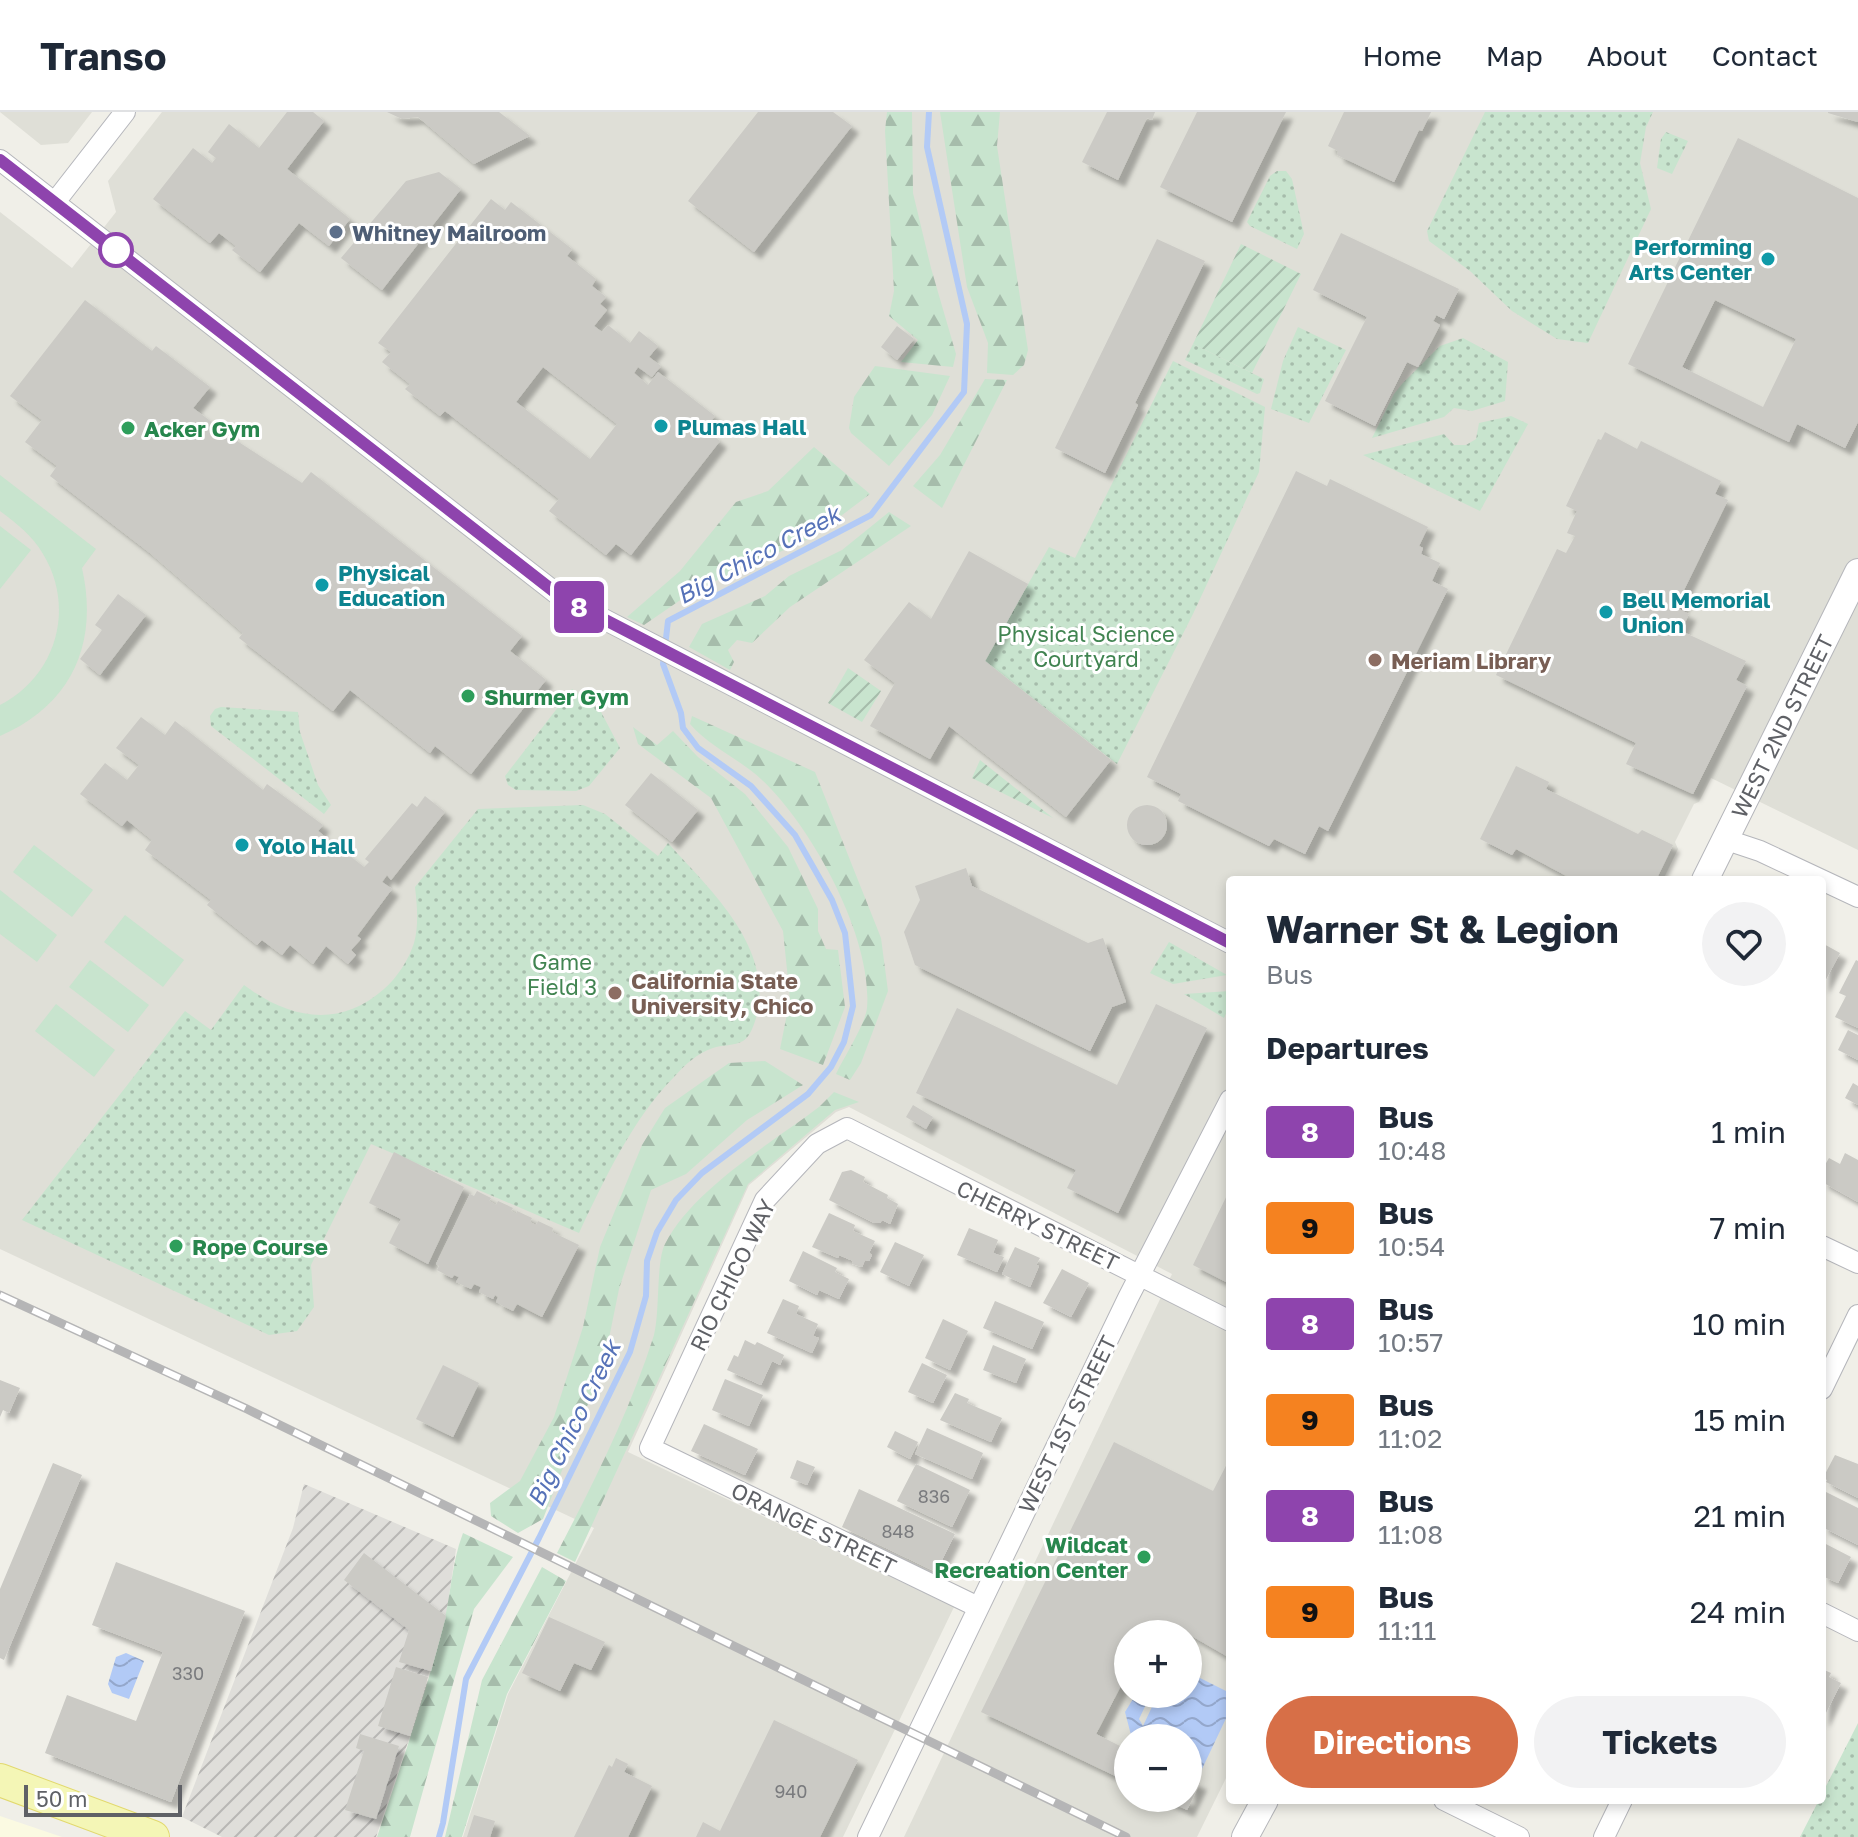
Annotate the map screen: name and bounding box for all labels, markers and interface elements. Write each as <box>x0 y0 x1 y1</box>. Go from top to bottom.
text: Transo <box>40 33 167 78</box>
text: Home <box>1363 39 1442 72</box>
text: Map <box>1486 39 1543 72</box>
text: About <box>1587 39 1668 72</box>
text: Contact <box>1712 39 1818 72</box>
place label: Whitney Mailroom <box>352 219 546 246</box>
marker: Whitney Mailroom <box>327 223 345 241</box>
unlabelled marker <box>99 233 133 267</box>
place label: Performing Arts Center <box>1628 233 1752 285</box>
marker: Performing Arts Center <box>1759 250 1777 268</box>
place label: Plumas Hall <box>677 413 806 440</box>
place label: Acker Gym <box>144 415 260 442</box>
marker: Plumas Hall <box>652 417 670 435</box>
marker: Acker Gym <box>119 419 137 437</box>
water label: Big Chico Creek <box>671 498 847 610</box>
place label: Physical Education <box>338 559 445 611</box>
marker: Physical Education <box>313 576 331 594</box>
line badge: 8 <box>553 581 605 633</box>
place label: Bell Memorial Union <box>1622 586 1770 638</box>
text: 8 <box>570 590 588 623</box>
marker: Bell Memorial Union <box>1597 603 1615 621</box>
park label: Physical Science Courtyard <box>997 620 1175 672</box>
street label: WEST 2ND STREET <box>1725 630 1839 822</box>
place label: Meriam Library <box>1391 647 1551 674</box>
marker: Meriam Library <box>1366 651 1384 669</box>
place label: Shurmer Gym <box>484 683 629 710</box>
marker: Shurmer Gym <box>459 687 477 705</box>
place label: Yolo Hall <box>258 832 355 859</box>
marker: Yolo Hall <box>233 836 251 854</box>
button: heart <box>1702 902 1786 986</box>
text: Warner St & Legion <box>1266 906 1619 951</box>
park label: Game Field 3 <box>527 948 597 1000</box>
text: Bus <box>1266 959 1313 990</box>
place label: California State University, Chico <box>631 967 814 1019</box>
marker: California State University, Chico <box>606 984 624 1002</box>
text: Departures <box>1266 1030 1429 1066</box>
text: Bus <box>1378 1099 1434 1135</box>
text: 1 min <box>1711 1114 1786 1150</box>
text: 8 <box>1301 1115 1319 1148</box>
text: 10:48 <box>1378 1135 1446 1166</box>
street label: CHERRY STREET <box>952 1174 1124 1276</box>
street label: RIO CHICO WAY <box>684 1195 780 1355</box>
text: Bus <box>1378 1195 1434 1231</box>
text: 7 min <box>1710 1210 1786 1246</box>
text: 9 <box>1301 1211 1319 1244</box>
text: 10:54 <box>1378 1231 1445 1262</box>
place label: Rope Course <box>192 1233 328 1260</box>
marker: Rope Course <box>167 1237 185 1255</box>
text: Bus <box>1378 1291 1434 1327</box>
text: 10 min <box>1692 1306 1786 1342</box>
text: 8 <box>1301 1307 1319 1340</box>
text: 10:57 <box>1378 1327 1443 1358</box>
street label: WEST 1ST STREET <box>1012 1330 1122 1517</box>
water label: Big Chico Creek <box>520 1333 628 1511</box>
text: Bus <box>1378 1387 1434 1423</box>
text: 15 min <box>1694 1402 1786 1438</box>
text: 9 <box>1301 1403 1319 1436</box>
text: 11:02 <box>1378 1423 1442 1454</box>
street label: ORANGE STREET <box>727 1476 901 1580</box>
text: Bus <box>1378 1483 1434 1519</box>
house number: 836 <box>918 1485 950 1507</box>
text: 21 min <box>1694 1498 1786 1534</box>
text: 8 <box>1301 1499 1319 1532</box>
text: 11:08 <box>1378 1519 1443 1550</box>
house number: 848 <box>882 1520 914 1542</box>
place label: Wildcat Recreation Center <box>934 1531 1128 1583</box>
marker: Wildcat Recreation Center <box>1135 1548 1153 1566</box>
text: Bus <box>1378 1579 1434 1615</box>
text: 24 min <box>1690 1594 1786 1630</box>
text: 9 <box>1301 1595 1319 1628</box>
text: 11:11 <box>1378 1615 1436 1646</box>
map controls <box>1114 1620 1202 1812</box>
button: + <box>1114 1620 1202 1708</box>
house number: 330 <box>172 1662 204 1684</box>
button: Directions <box>1266 1696 1518 1788</box>
button: Tickets <box>1534 1696 1786 1788</box>
button: − <box>1114 1724 1202 1812</box>
house number: 940 <box>774 1780 808 1802</box>
scale bar <box>24 1781 182 1817</box>
text: 50 m <box>36 1785 87 1812</box>

